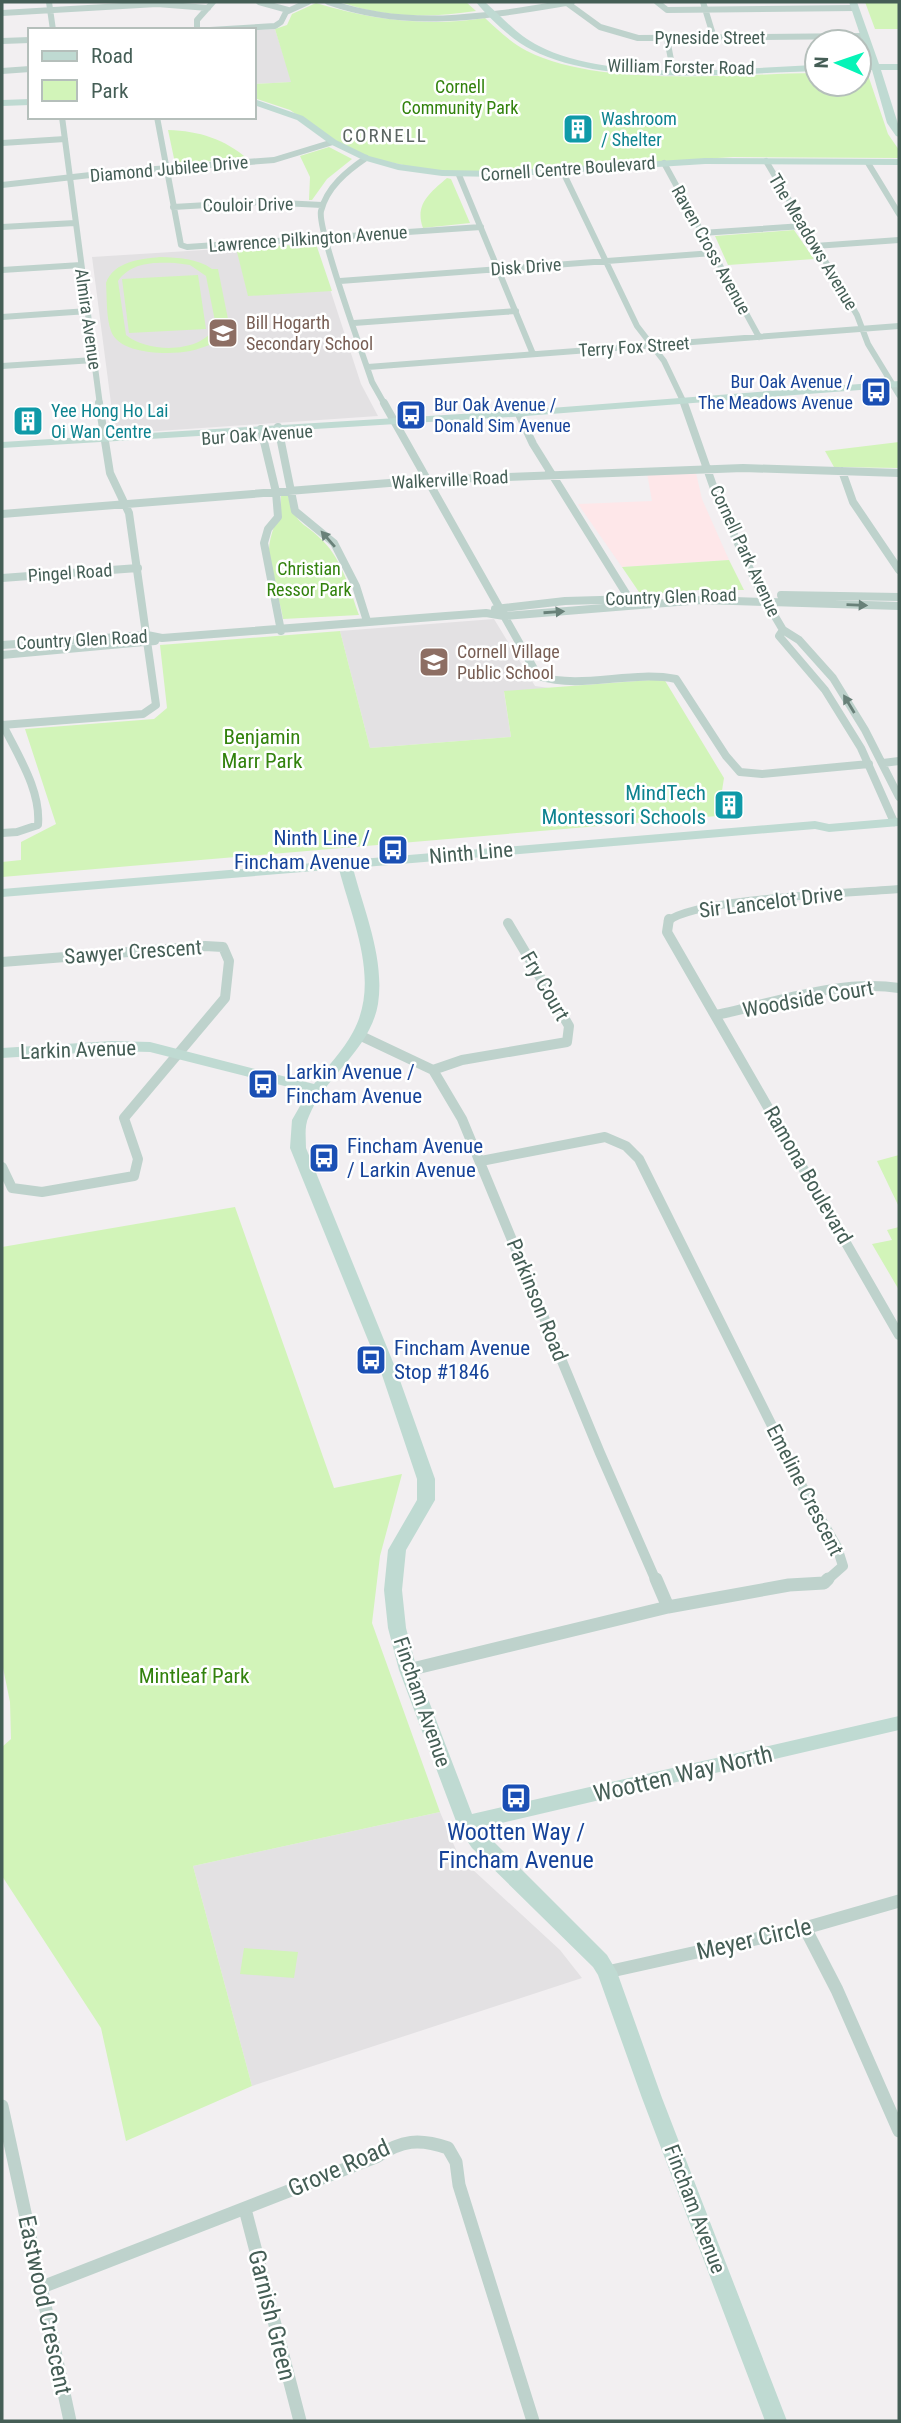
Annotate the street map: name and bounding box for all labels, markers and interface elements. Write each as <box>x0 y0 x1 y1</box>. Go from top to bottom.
street label: Pyneside Street <box>655 27 765 48</box>
legend <box>28 28 256 119</box>
north arrow <box>803 28 873 98</box>
text: Road <box>91 44 133 68</box>
street label: William Forster Road <box>607 55 755 78</box>
text: N <box>810 56 833 69</box>
park label: Cornell Community Park <box>402 76 518 118</box>
text: Park <box>91 79 129 103</box>
place label: Washroom / Shelter <box>601 108 677 150</box>
building icon: Washroom / Shelter <box>561 112 595 146</box>
district label: CORNELL <box>342 124 428 147</box>
street label: Diamond Jubilee Drive <box>89 151 249 186</box>
street label: Cornell Centre Boulevard <box>480 152 656 185</box>
street label: The Meadows Avenue <box>764 170 862 314</box>
street label: Raven Cross Avenue <box>667 182 755 318</box>
street label: Couloir Drive <box>202 193 294 216</box>
street label: Lawrence Pilkington Avenue <box>208 221 408 256</box>
street label: Disk Drive <box>490 254 562 279</box>
street label: Almira Avenue <box>71 267 106 371</box>
place label: Bill Hogarth Secondary School <box>246 312 373 354</box>
school or university icon: Bill Hogarth Secondary School <box>206 316 240 350</box>
street label: Terry Fox Street <box>578 332 690 361</box>
place label: Bur Oak Avenue / The Meadows Avenue <box>698 371 853 413</box>
bus stop icon: Bur Oak Avenue / The Meadows Avenue <box>859 375 893 409</box>
place label: Bur Oak Avenue / Donald Sim Avenue <box>434 394 571 436</box>
bus stop icon: Bur Oak Avenue / Donald Sim Avenue <box>394 398 428 432</box>
place label: Yee Hong Ho Lai Oi Wan Centre <box>51 400 168 442</box>
building icon: Yee Hong Ho Lai Oi Wan Centre <box>11 404 45 438</box>
street label: Bur Oak Avenue <box>201 420 313 449</box>
street label: Walkerville Road <box>391 466 509 493</box>
street label: Cornell Park Avenue <box>706 482 785 620</box>
one-way arrow <box>320 530 336 548</box>
park label: Christian Ressor Park <box>266 558 352 600</box>
street label: Pingel Road <box>27 559 113 586</box>
street label: Country Glen Road <box>605 584 737 609</box>
one-way arrow <box>846 600 868 611</box>
one-way arrow <box>543 606 565 617</box>
street label: Country Glen Road <box>16 626 148 653</box>
place label: Cornell Village Public School <box>457 641 560 683</box>
school or university icon: Cornell Village Public School <box>417 645 451 679</box>
one-way arrow <box>843 694 856 713</box>
park label: Benjamin Marr Park <box>222 725 303 773</box>
place label: MindTech Montessori Schools <box>541 781 706 829</box>
building icon: MindTech Montessori Schools <box>712 788 746 822</box>
place label: Ninth Line / Fincham Avenue <box>234 826 370 874</box>
bus stop icon: Ninth Line / Fincham Avenue <box>376 833 410 867</box>
street label: Ninth Line <box>428 837 514 869</box>
street label: Sir Lancelot Drive <box>698 881 845 923</box>
street label: Sawyer Crescent <box>63 935 203 969</box>
street label: Fry Court <box>516 947 574 1025</box>
street label: Woodside Court <box>741 976 875 1022</box>
street label: Larkin Avenue <box>20 1036 137 1064</box>
place label: Larkin Avenue / Fincham Avenue <box>286 1060 422 1108</box>
bus stop icon: Larkin Avenue / Fincham Avenue <box>246 1067 280 1101</box>
street label: Ramona Boulevard <box>759 1102 857 1248</box>
place label: Fincham Avenue / Larkin Avenue <box>347 1134 483 1182</box>
bus stop icon: Fincham Avenue / Larkin Avenue <box>307 1141 341 1175</box>
street label: Parkinson Road <box>502 1235 572 1365</box>
place label: Fincham Avenue Stop #1846 <box>394 1336 530 1384</box>
bus stop icon: Fincham Avenue Stop #1846 <box>354 1343 388 1377</box>
street label: Emeline Crescent <box>762 1420 848 1560</box>
street label: Fincham Avenue <box>388 1634 456 1770</box>
park label: Mintleaf Park <box>139 1664 250 1688</box>
street label: Wootten Way North <box>591 1740 775 1808</box>
bus stop icon: Wootten Way / Fincham Avenue <box>499 1781 533 1815</box>
place label: Wootten Way / Fincham Avenue <box>438 1818 594 1874</box>
street label: Meyer Circle <box>694 1912 814 1966</box>
street label: Grove Road <box>284 2133 394 2203</box>
street label: Fincham Avenue <box>659 2141 731 2277</box>
street label: Eastwood Crescent <box>12 2213 78 2397</box>
street label: Garnish Green <box>242 2247 302 2383</box>

